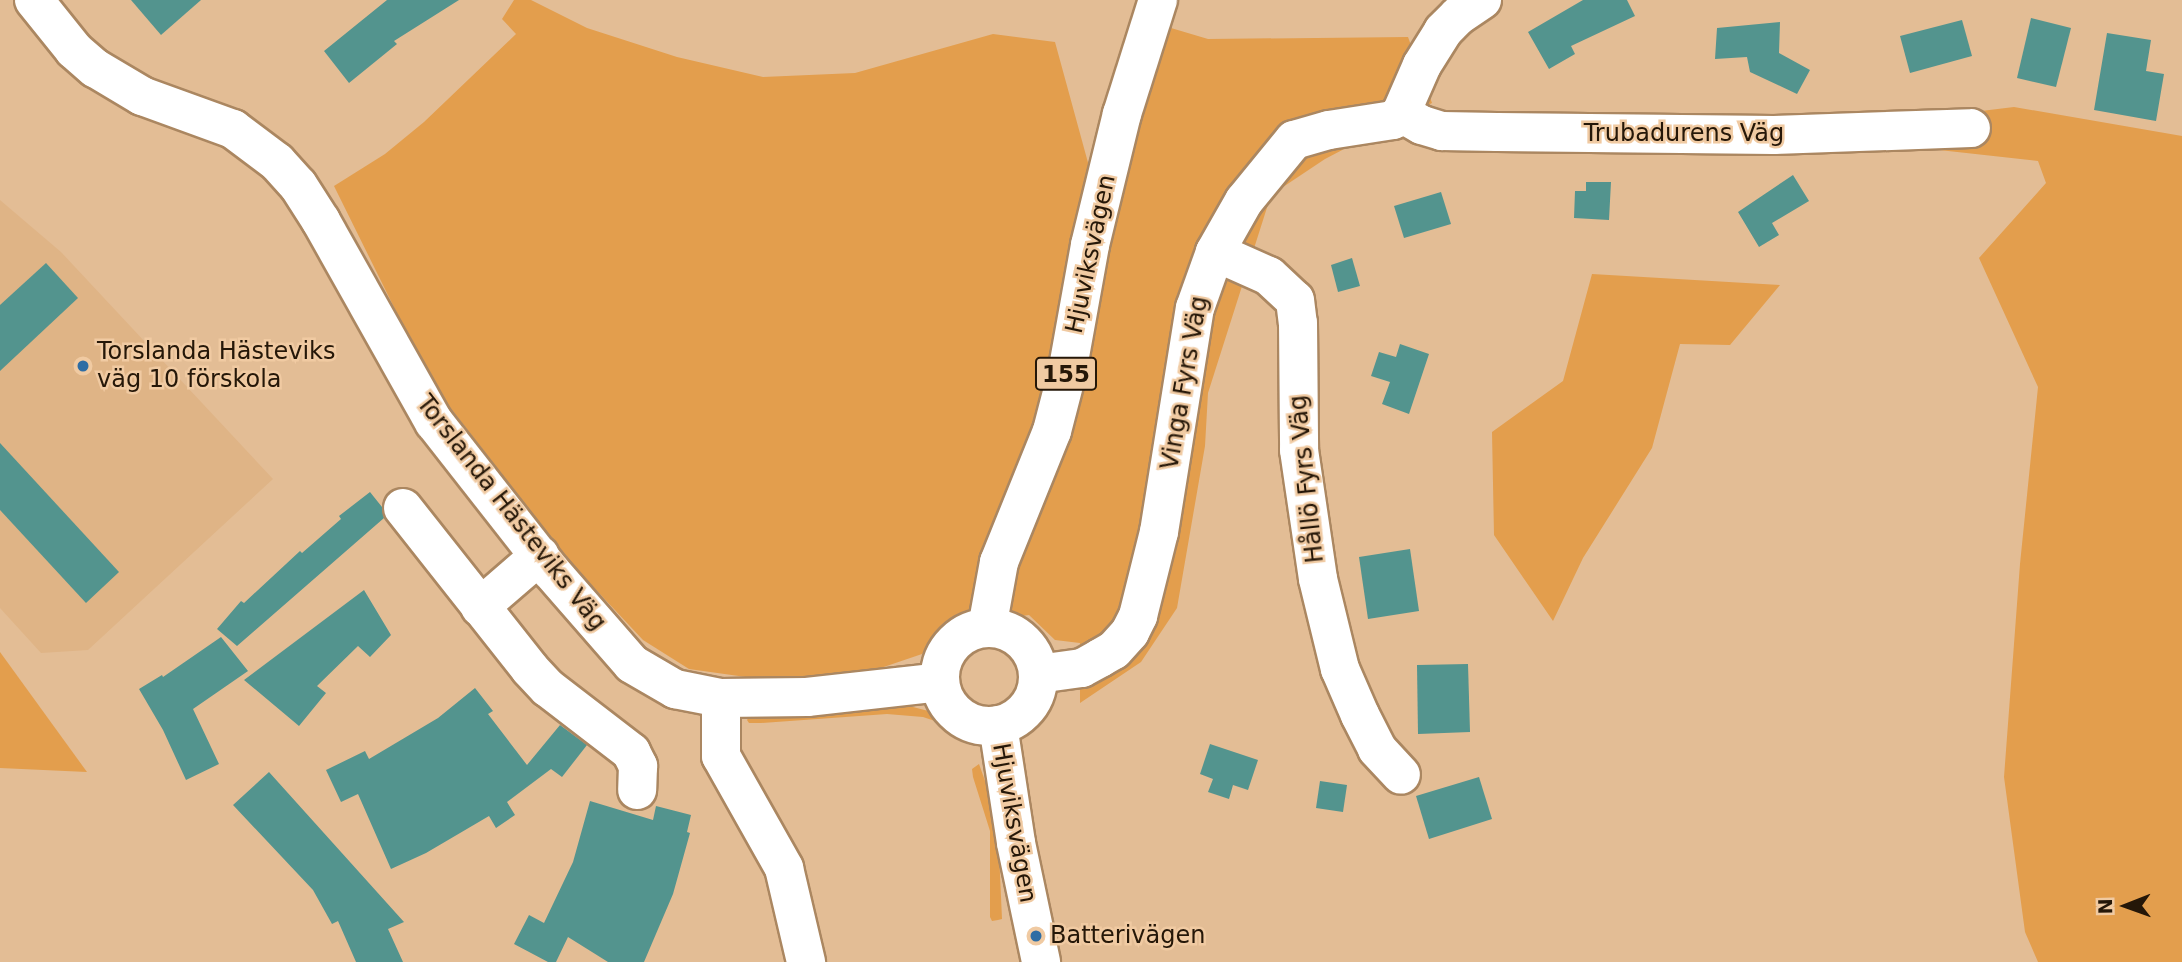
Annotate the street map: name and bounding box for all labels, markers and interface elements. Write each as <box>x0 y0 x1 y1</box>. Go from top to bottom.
street label: Trubadurens Väg <box>1584 120 1784 148</box>
street label: Hjuviksvägen <box>1060 172 1122 336</box>
street label: Vinga Fyrs Väg <box>1156 294 1214 472</box>
place label: Torslanda Hästeviks väg 10 förskola <box>97 338 336 394</box>
road number: 155 <box>1034 354 1098 394</box>
marker: Torslanda Hästeviks väg 10 förskola <box>75 358 91 374</box>
street label: Torslanda Hästeviks Väg <box>410 390 612 636</box>
street label: Hållö Fyrs Väg <box>1284 394 1330 564</box>
street label: Hjuviksvägen <box>986 741 1042 905</box>
north arrow <box>2091 871 2161 941</box>
text: N <box>2094 898 2116 915</box>
place label: Batterivägen <box>1050 922 1205 950</box>
marker: Batterivägen <box>1028 928 1044 944</box>

